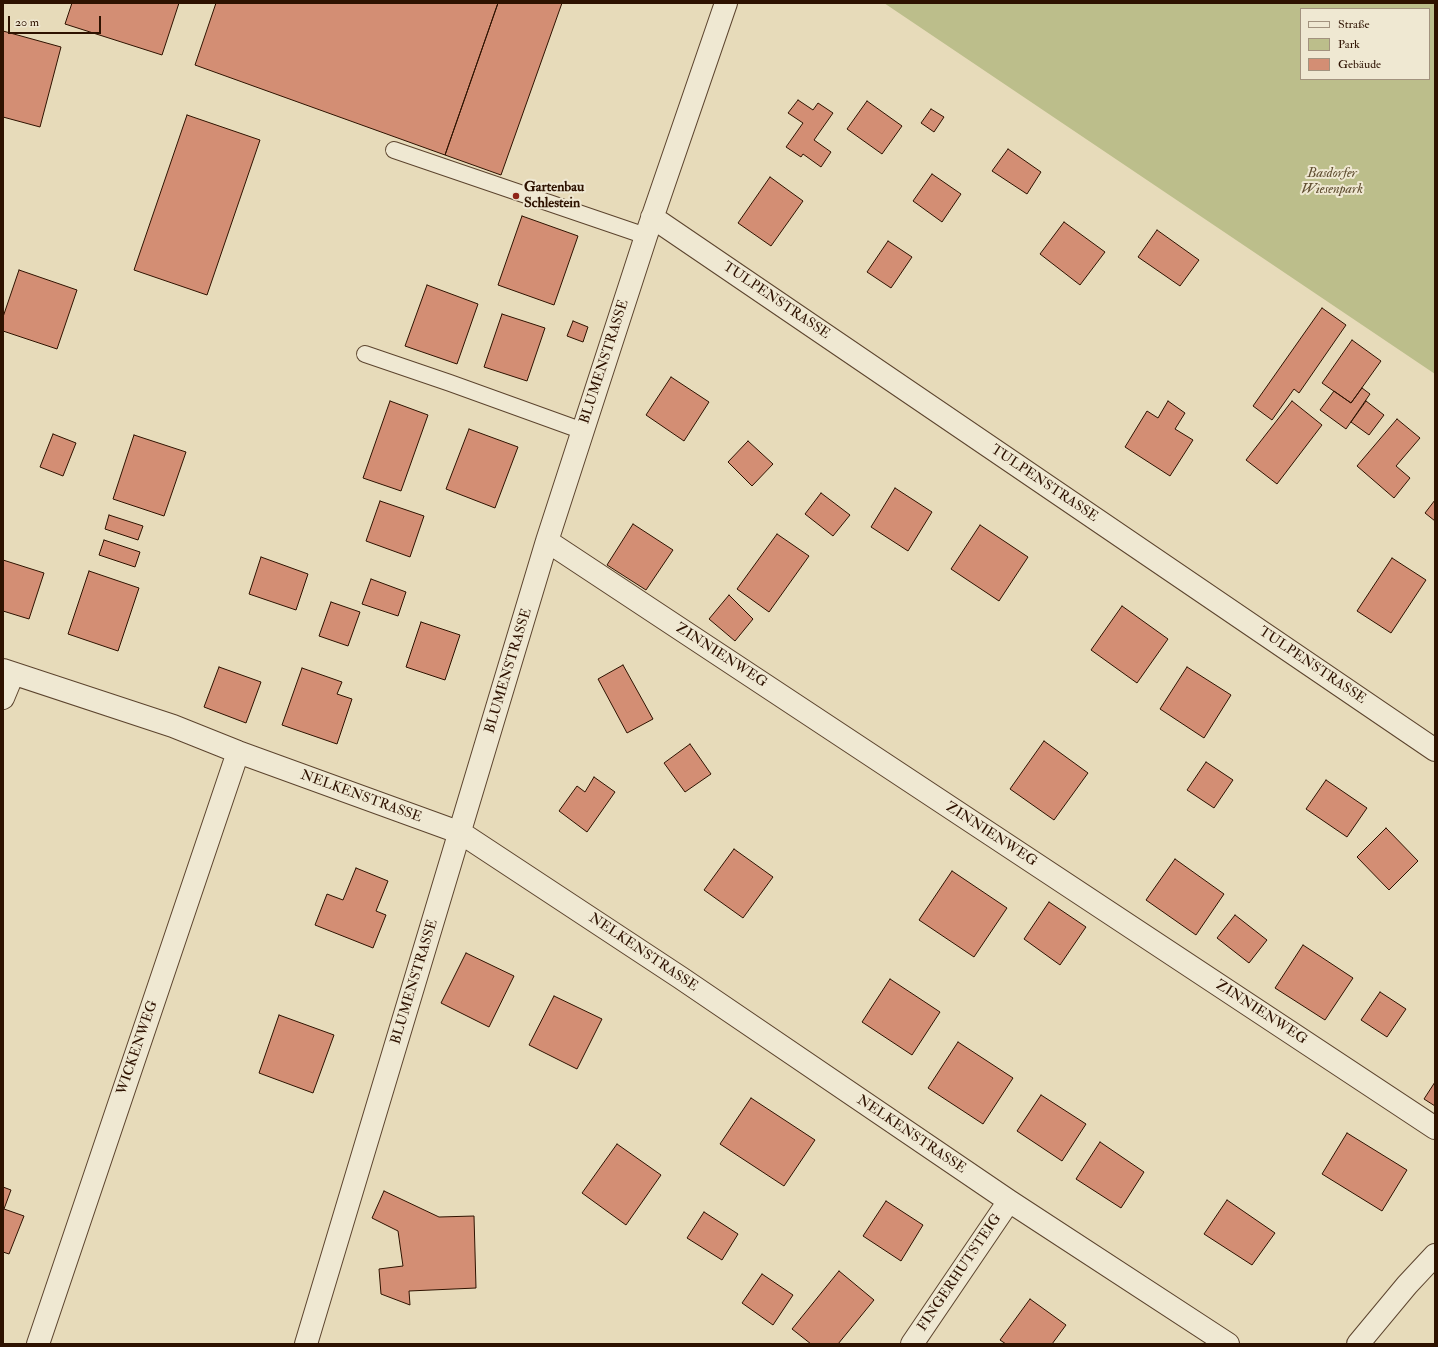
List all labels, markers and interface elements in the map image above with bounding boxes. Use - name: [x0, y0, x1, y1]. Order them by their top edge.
- scale bar: [10, 8, 103, 34]
- legend: [1300, 8, 1430, 80]
- text: 20 m: [15, 15, 39, 30]
- text: Straße: [1338, 17, 1369, 32]
- text: Park: [1338, 37, 1360, 52]
- text: Gebäude: [1338, 57, 1381, 72]
- park label: Basdorfer Wiesenpark: [1301, 166, 1363, 198]
- place label: Gartenbau Schlestein: [524, 180, 584, 212]
- marker: Gartenbau Schlestein: [511, 191, 521, 201]
- street label: TULPENSTRASSE: [719, 259, 833, 343]
- street label: BLUMENSTRASSE: [577, 298, 633, 426]
- street label: TULPENSTRASSE: [987, 442, 1101, 526]
- street label: BLUMENSTRASSE: [482, 607, 536, 735]
- street label: ZINNIENWEG: [672, 620, 770, 692]
- street label: TULPENSTRASSE: [1255, 624, 1369, 708]
- street label: NELKENSTRASSE: [298, 767, 424, 827]
- street label: ZINNIENWEG: [942, 799, 1040, 871]
- street label: NELKENSTRASSE: [585, 910, 701, 996]
- street label: BLUMENSTRASSE: [388, 918, 442, 1046]
- street label: ZINNIENWEG: [1212, 977, 1310, 1049]
- street label: WICKENWEG: [114, 999, 162, 1097]
- street label: NELKENSTRASSE: [853, 1092, 969, 1178]
- street label: FINGERHUTSTEIG: [914, 1211, 1006, 1335]

